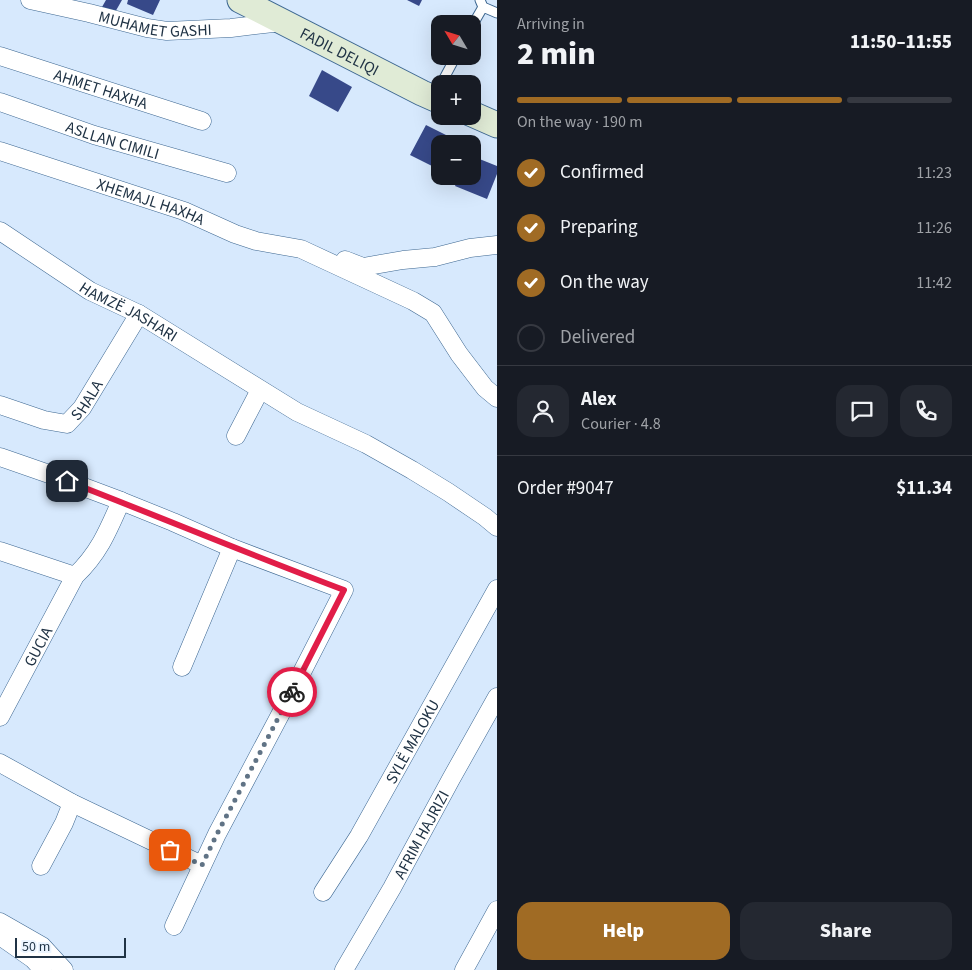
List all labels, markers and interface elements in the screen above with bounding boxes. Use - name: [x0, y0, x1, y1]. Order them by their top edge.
- street label: MUHAMET GASHI: [96, 6, 212, 43]
- text: Arriving in: [517, 13, 585, 35]
- north arrow: [431, 15, 481, 65]
- map controls: [431, 15, 481, 185]
- street label: FADIL DELIQI: [296, 22, 383, 81]
- text: 11:50–11:55: [850, 29, 952, 56]
- text: 2 min: [517, 31, 596, 77]
- street label: AHMET HAXHA: [51, 64, 151, 115]
- button: +: [431, 75, 481, 125]
- text: On the way · 190 m: [517, 111, 642, 133]
- street label: ASLLAN CIMILI: [63, 116, 162, 165]
- button: −: [431, 135, 481, 185]
- icon: check: [517, 159, 545, 187]
- text: Confirmed: [560, 159, 644, 186]
- text: 11:23: [916, 162, 952, 184]
- street label: XHEMAJL HAXHA: [94, 173, 208, 231]
- icon: check: [517, 214, 545, 242]
- text: Preparing: [560, 214, 638, 241]
- text: 11:26: [916, 217, 952, 239]
- icon: check: [517, 269, 545, 297]
- text: On the way: [560, 269, 649, 296]
- text: 11:42: [916, 272, 952, 294]
- street label: HAMZË JASHARI: [75, 277, 182, 347]
- text: Delivered: [560, 324, 635, 351]
- street label: SHALA: [66, 376, 109, 426]
- button: person: [517, 385, 569, 437]
- button: chat: [836, 385, 888, 437]
- button: phone: [900, 385, 952, 437]
- text: Alex: [581, 386, 617, 413]
- text: Courier · 4.8: [581, 413, 661, 435]
- pin: [46, 460, 88, 502]
- icon: home: [53, 467, 81, 495]
- text: Order #9047: [517, 475, 614, 502]
- text: $11.34: [896, 475, 952, 502]
- street label: GUCIA: [19, 623, 58, 671]
- courier: [267, 667, 317, 717]
- icon: bike: [278, 678, 306, 706]
- street label: SYLË MALOKU: [380, 696, 445, 788]
- street label: AFRIM HAJRIZI: [389, 787, 455, 883]
- pin: [149, 829, 191, 871]
- icon: bag: [156, 836, 184, 864]
- button: Help: [517, 902, 730, 960]
- button: Share: [740, 902, 952, 960]
- scale bar: [15, 935, 126, 958]
- text: 50 m: [22, 937, 50, 957]

